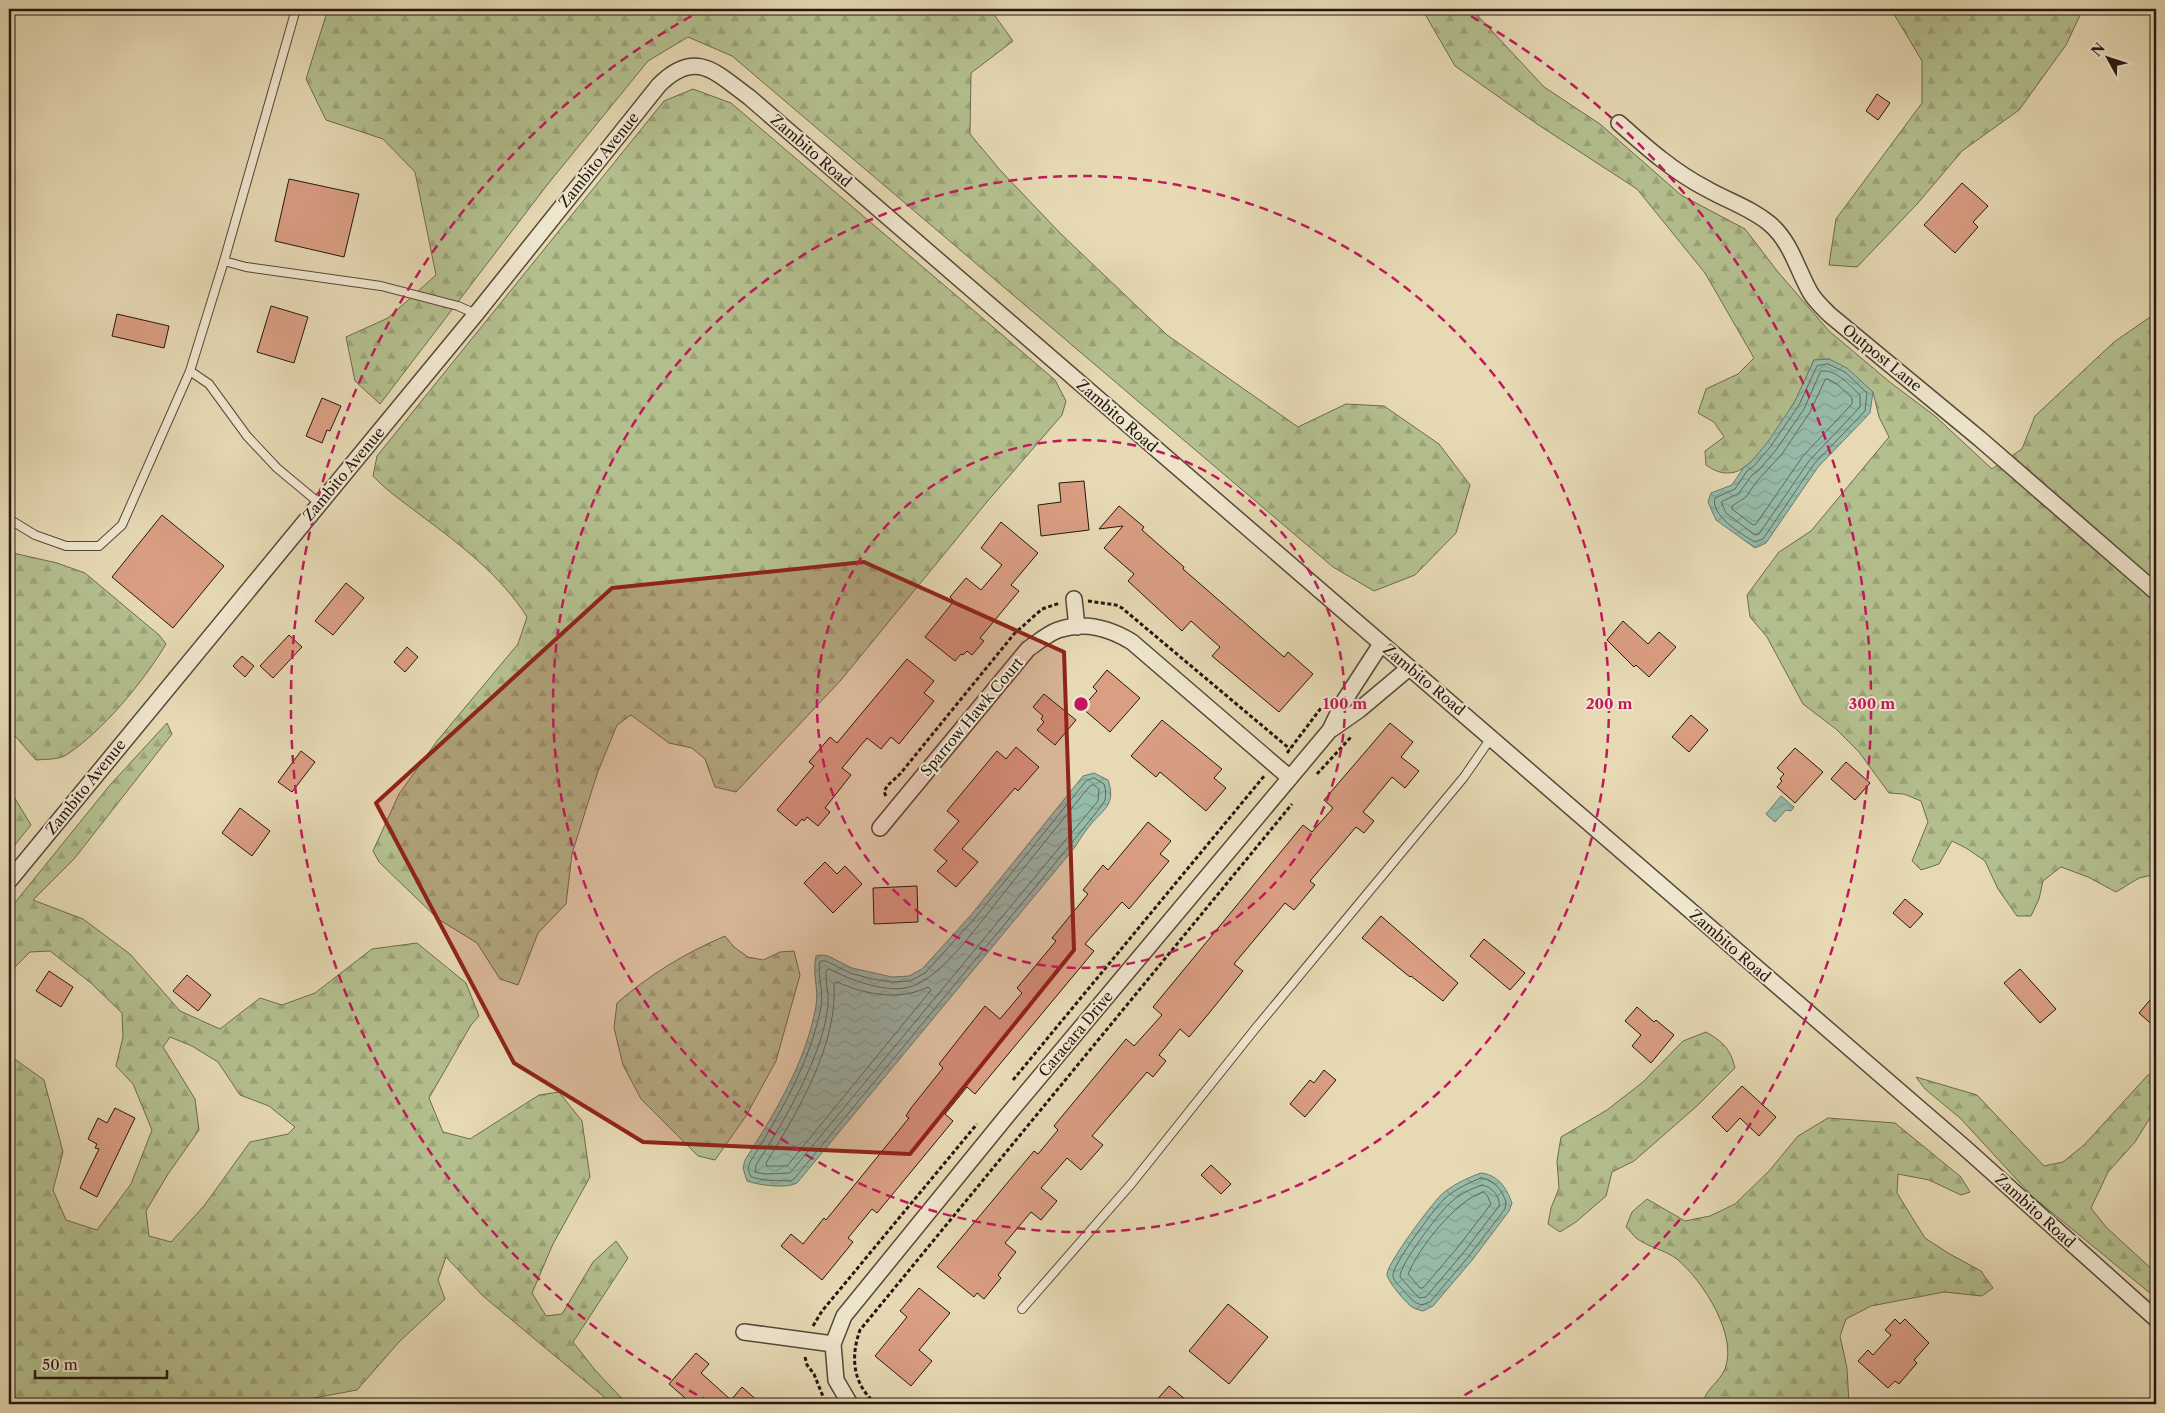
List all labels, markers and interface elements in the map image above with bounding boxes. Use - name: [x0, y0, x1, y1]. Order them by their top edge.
- north arrow: [2082, 32, 2132, 82]
- text: N: [2087, 39, 2109, 60]
- street label: Zambito Avenue: [554, 108, 643, 211]
- street label: Zambito Road: [767, 110, 856, 191]
- street label: Outpost Lane: [1839, 320, 1926, 395]
- street label: Zambito Road: [1073, 375, 1162, 456]
- street label: Zambito Avenue: [299, 423, 388, 525]
- street label: Zambito Road: [1379, 640, 1469, 719]
- street label: Sparrow Hawk Court: [916, 653, 1027, 780]
- text: 100 m: [1323, 694, 1367, 713]
- text: 200 m: [1586, 694, 1632, 713]
- text: 300 m: [1849, 694, 1895, 713]
- centre of rings: [1072, 695, 1090, 713]
- street label: Zambito Avenue: [41, 735, 130, 838]
- street label: Zambito Road: [1686, 905, 1775, 986]
- street label: Caracara Drive: [1034, 987, 1117, 1081]
- street label: Zambito Road: [1991, 1170, 2079, 1252]
- scale bar: [35, 1348, 168, 1380]
- text: 50 m: [42, 1355, 78, 1374]

